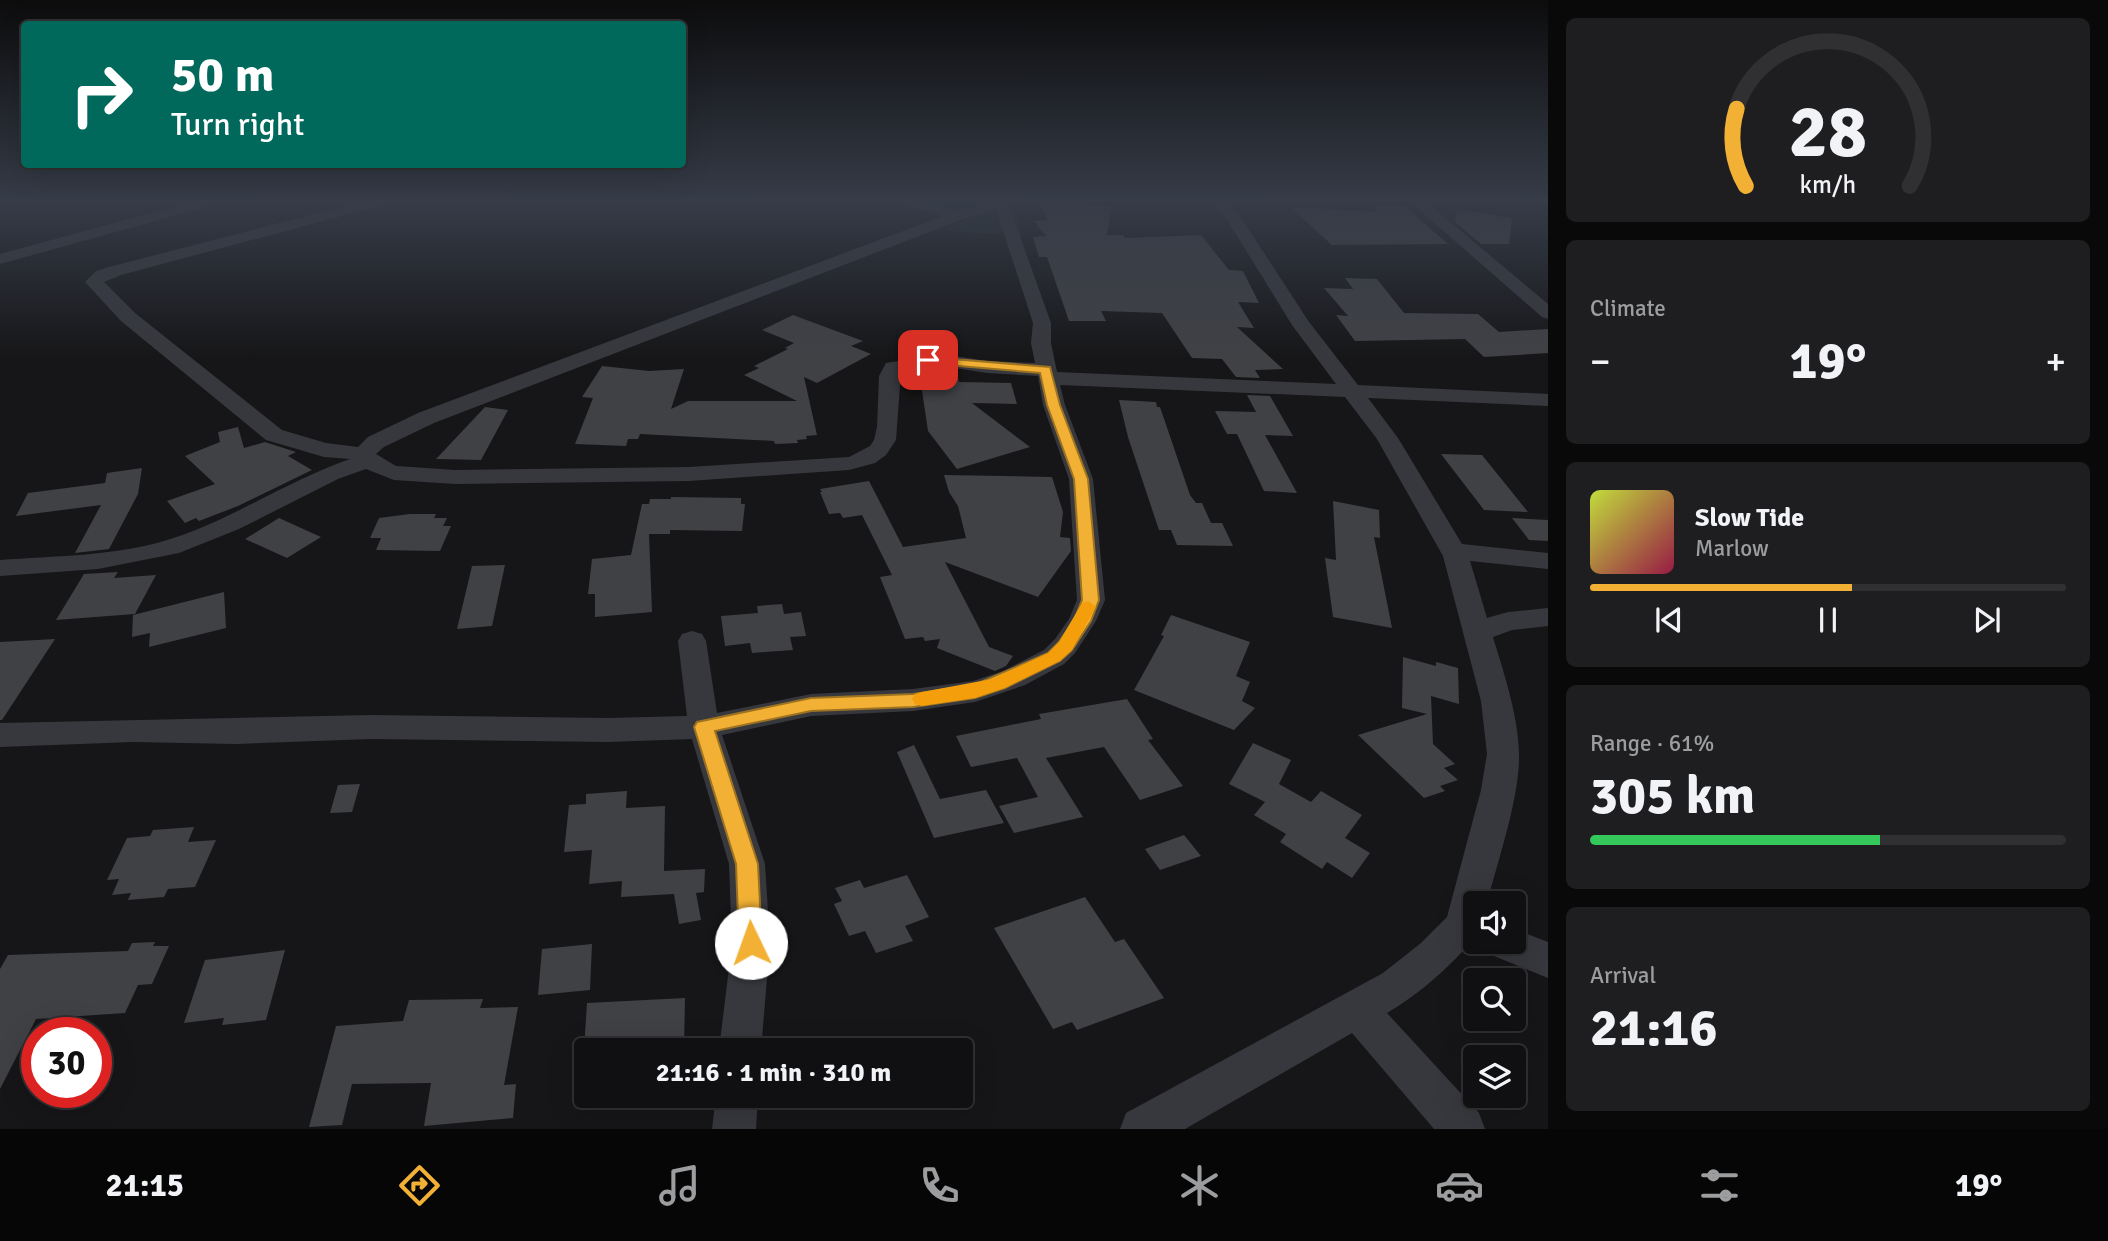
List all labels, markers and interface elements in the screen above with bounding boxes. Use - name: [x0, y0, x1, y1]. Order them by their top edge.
- text: 50 m: [171, 45, 274, 105]
- icon: right: [56, 49, 147, 140]
- text: 28: [1789, 88, 1867, 177]
- text: Turn right: [171, 105, 304, 144]
- text: km/h: [1800, 169, 1856, 200]
- text: Climate: [1590, 294, 1666, 323]
- text: 19°: [1790, 329, 1866, 393]
- pin: [898, 330, 958, 390]
- text: −: [1590, 338, 1611, 385]
- text: +: [2045, 338, 2066, 385]
- icon: arrive: [909, 341, 947, 379]
- text: Slow Tide: [1695, 502, 1804, 534]
- text: Marlow: [1695, 534, 1769, 563]
- icon: previous: [1650, 601, 1688, 639]
- icon: pause: [1809, 601, 1847, 639]
- icon: next: [1968, 601, 2006, 639]
- text: Range · 61%: [1590, 729, 1714, 758]
- text: 305 km: [1590, 764, 1755, 828]
- map controls: [1463, 891, 1526, 1108]
- button: sound: [1463, 891, 1526, 954]
- position arrow: [714, 906, 788, 980]
- text: Arrival: [1590, 961, 1656, 990]
- button: search: [1463, 968, 1526, 1031]
- text: 21:16: [1590, 996, 1718, 1060]
- speed limit sign: 30: [21, 1017, 112, 1108]
- button: layers: [1463, 1045, 1526, 1108]
- text: 21:16 · 1 min · 310 m: [656, 1057, 891, 1089]
- icon: directions: [395, 1161, 444, 1210]
- icon: music: [655, 1161, 704, 1210]
- icon: phone: [915, 1161, 964, 1210]
- icon: climate: [1175, 1161, 1224, 1210]
- icon: car: [1435, 1161, 1484, 1210]
- icon: filters: [1695, 1161, 1744, 1210]
- text: 21:15: [106, 1166, 184, 1205]
- text: 19°: [1955, 1166, 2002, 1205]

